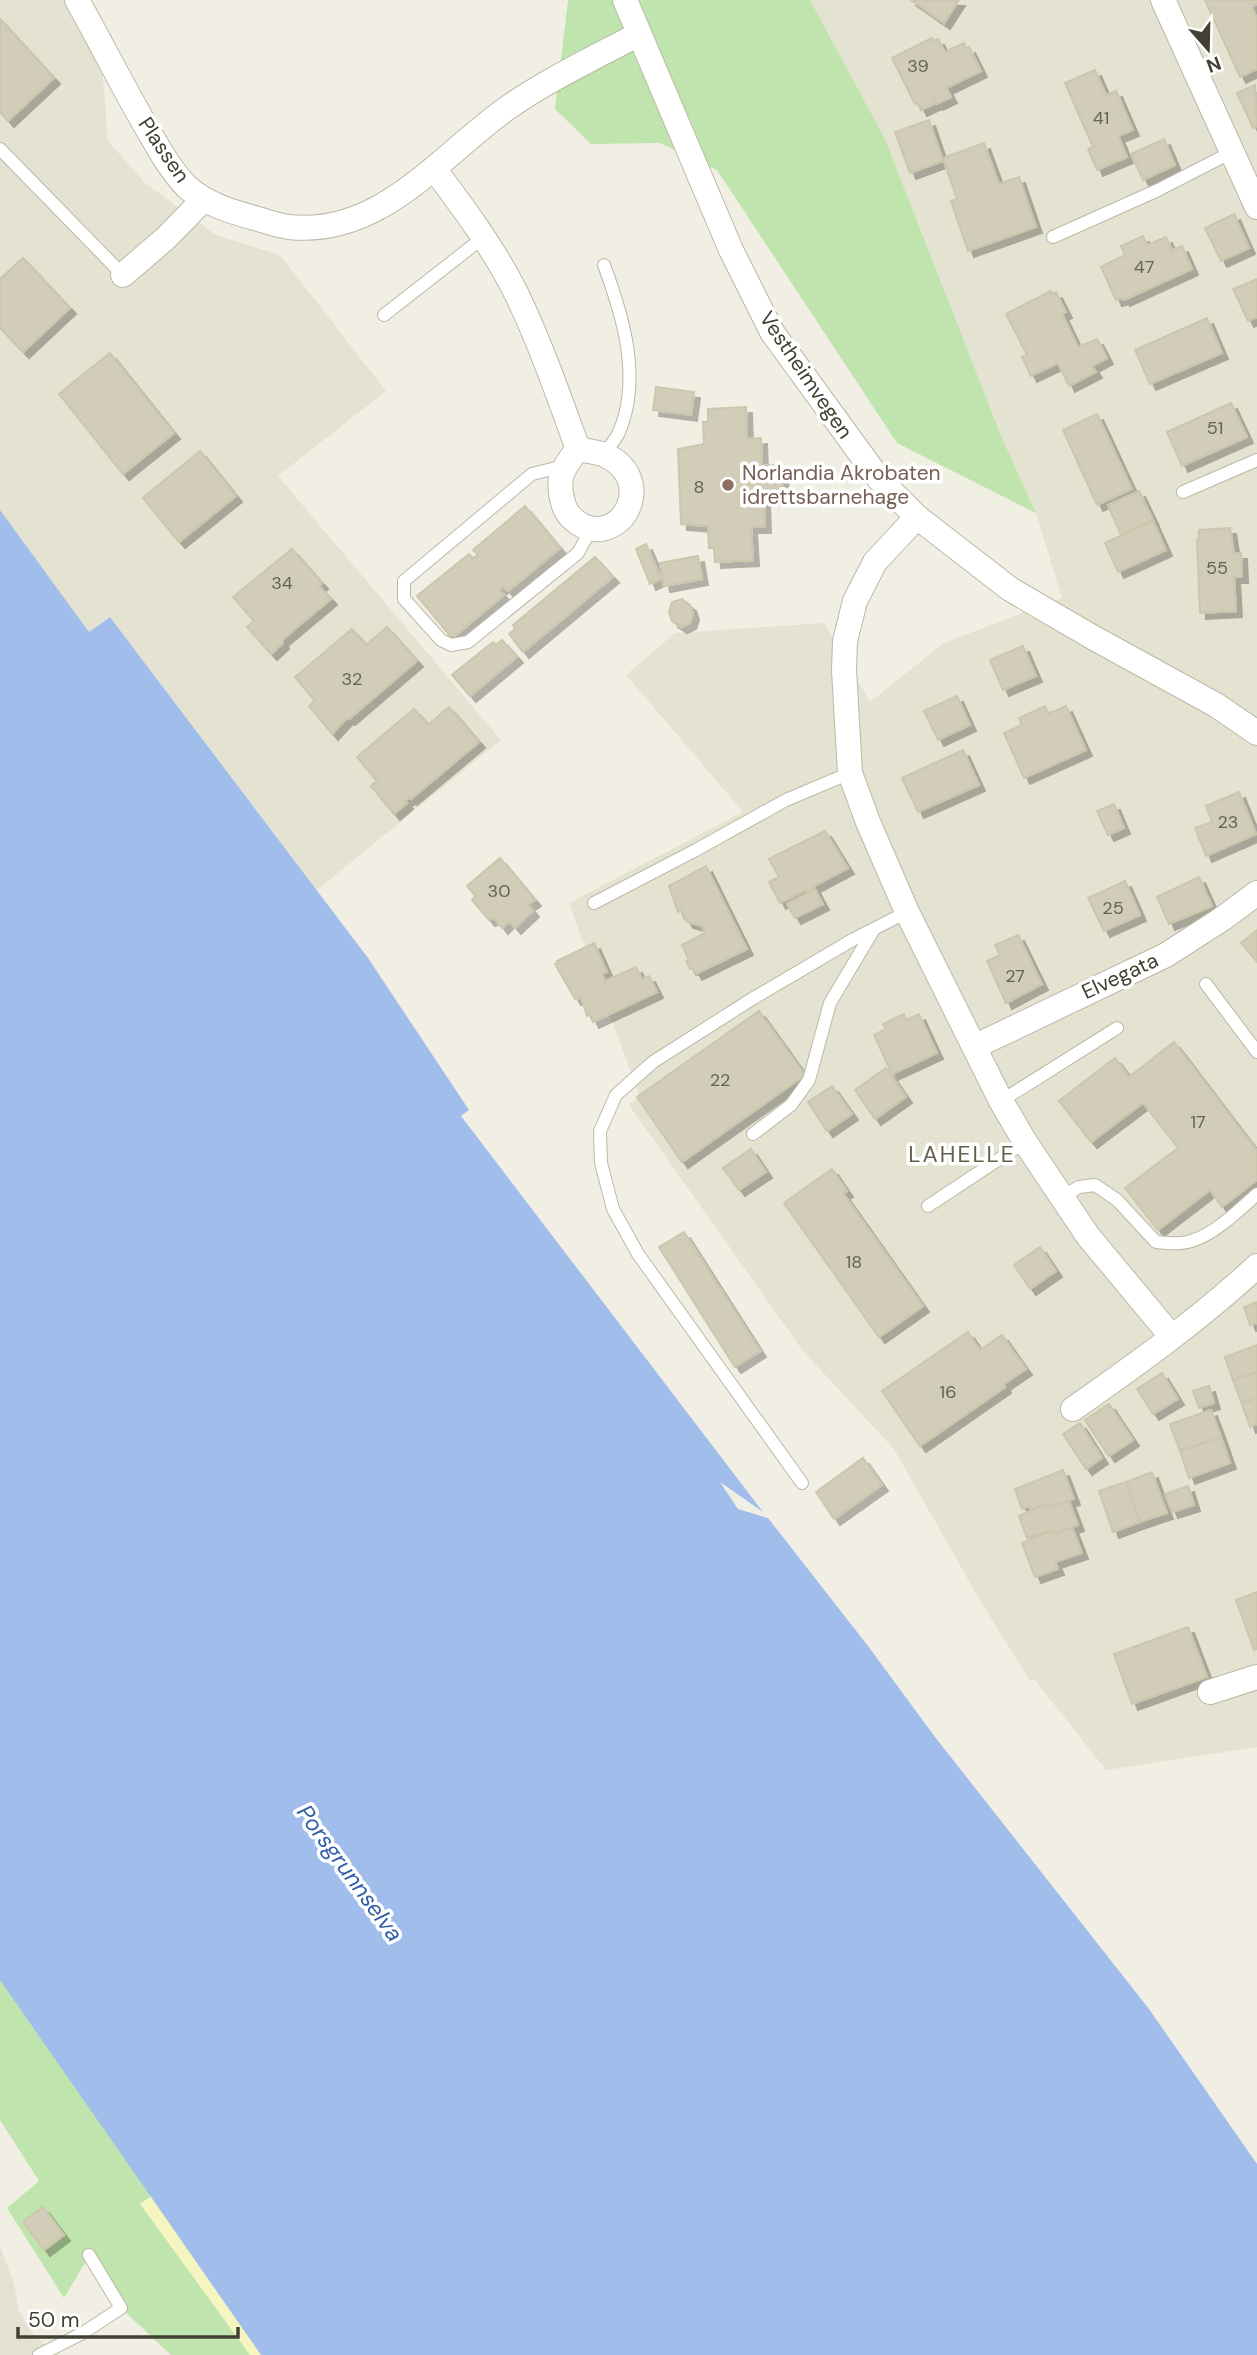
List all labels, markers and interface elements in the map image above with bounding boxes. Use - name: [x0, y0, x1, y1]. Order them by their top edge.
- north arrow: [1173, 14, 1243, 84]
- text: N: [1203, 50, 1224, 79]
- house number: 39: [907, 54, 929, 78]
- house number: 41: [1093, 106, 1109, 130]
- street label: Plassen: [132, 112, 196, 188]
- house number: 47: [1134, 255, 1154, 279]
- street label: Vestheimvegen: [753, 306, 859, 444]
- house number: 51: [1207, 416, 1223, 440]
- place label: Norlandia Akrobaten idrettsbarnehage: [742, 459, 941, 511]
- house number: 8: [694, 475, 704, 499]
- marker: Norlandia Akrobaten idrettsbarnehage: [720, 477, 736, 493]
- house number: 55: [1206, 556, 1228, 580]
- house number: 34: [271, 571, 293, 595]
- house number: 32: [341, 667, 363, 691]
- house number: 23: [1217, 810, 1239, 834]
- house number: 30: [488, 879, 510, 903]
- house number: 25: [1102, 896, 1124, 920]
- street label: Elvegata: [1077, 946, 1163, 1006]
- house number: 27: [1005, 964, 1025, 988]
- house number: 22: [710, 1068, 730, 1092]
- house number: 17: [1190, 1110, 1206, 1134]
- district label: LAHELLE: [908, 1139, 1016, 1169]
- house number: 18: [846, 1250, 862, 1274]
- house number: 16: [940, 1380, 956, 1404]
- water label: Porsgrunnselva: [290, 1799, 410, 1947]
- scale bar: [18, 2296, 238, 2340]
- text: 50 m: [28, 2306, 79, 2334]

